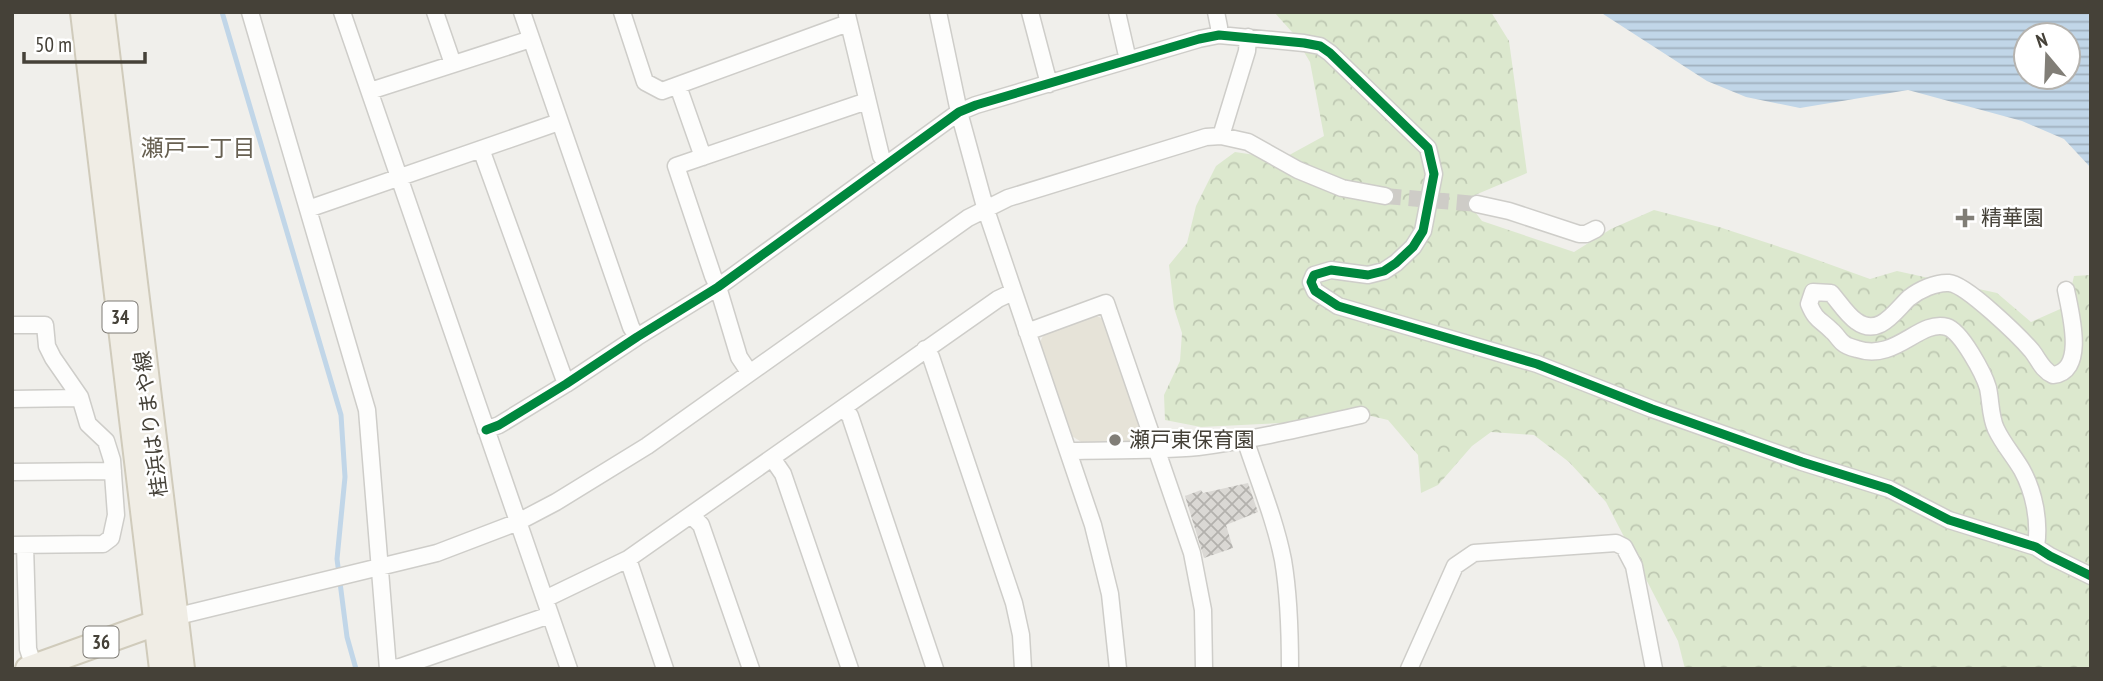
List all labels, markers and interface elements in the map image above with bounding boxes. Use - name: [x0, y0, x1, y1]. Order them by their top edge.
- scale bar: [24, 21, 145, 65]
- north arrow: [2012, 21, 2082, 91]
- text: N: [2033, 27, 2050, 53]
- text: 50 m: [35, 31, 72, 58]
- district label: 瀬戸一丁目: [141, 133, 256, 162]
- place label: 精華園: [1981, 204, 2044, 231]
- marker: 精華園: [1955, 208, 1975, 228]
- road number: 34: [102, 302, 138, 332]
- street label: 桂浜はりまや線: [128, 349, 173, 499]
- place label: 瀬戸東保育園: [1129, 426, 1255, 453]
- marker: 瀬戸東保育園: [1107, 432, 1123, 448]
- road number: 36: [84, 626, 119, 657]

